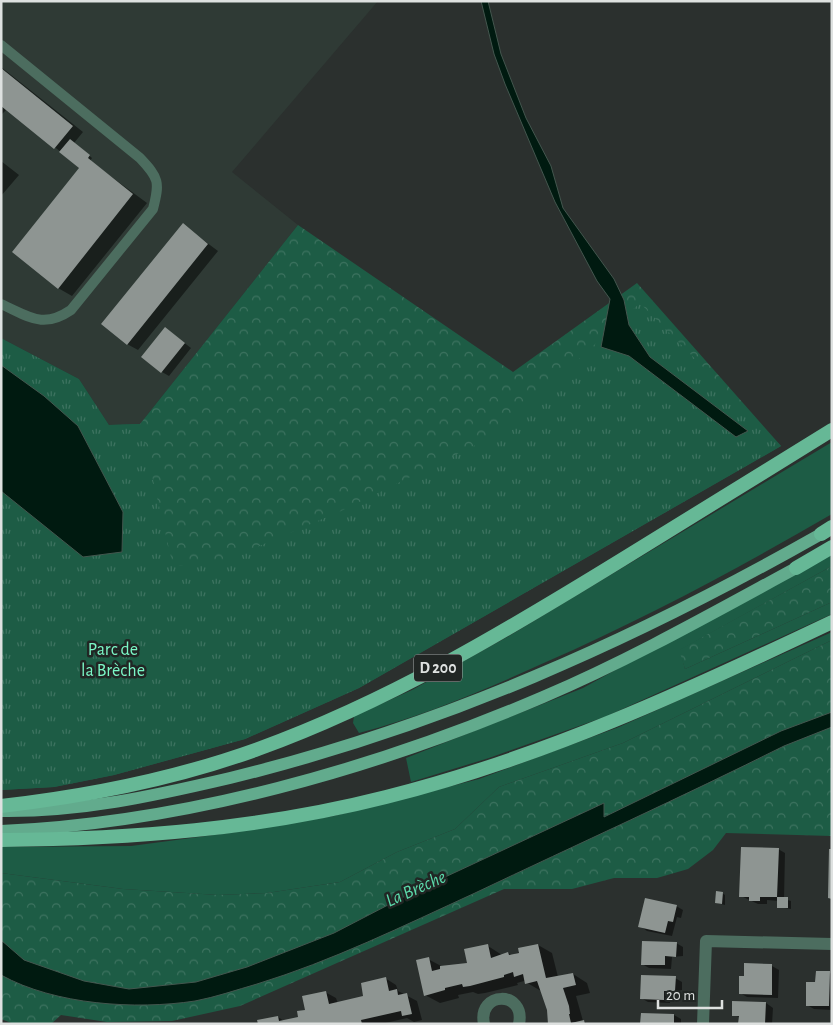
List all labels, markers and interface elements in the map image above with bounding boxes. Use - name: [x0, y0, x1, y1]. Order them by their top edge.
- park label: Parc de la Brèche: [81, 641, 145, 680]
- road number: D 200: [414, 654, 462, 681]
- water label: La Brèche: [383, 867, 449, 911]
- scale bar: [658, 978, 722, 1010]
- text: 20 m: [666, 988, 695, 1003]

